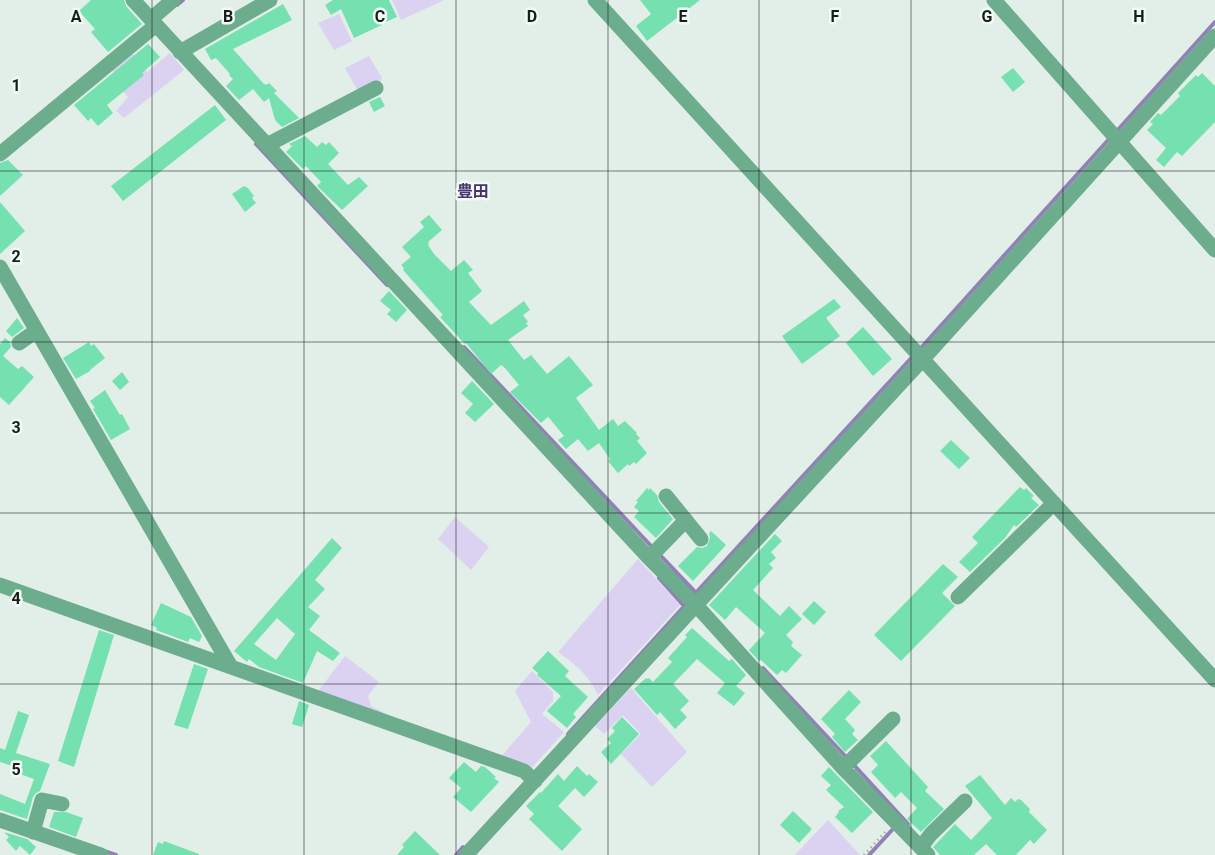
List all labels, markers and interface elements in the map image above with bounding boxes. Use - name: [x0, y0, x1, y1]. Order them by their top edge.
- text: A: [71, 7, 82, 26]
- text: B: [223, 7, 233, 26]
- text: C: [375, 7, 385, 26]
- text: D: [527, 7, 537, 26]
- text: E: [679, 7, 688, 26]
- text: F: [831, 7, 840, 26]
- text: G: [982, 7, 993, 26]
- text: H: [1133, 7, 1145, 26]
- text: 1: [11, 76, 21, 95]
- district label: 豊田: [457, 182, 489, 201]
- text: 2: [11, 247, 21, 266]
- text: 3: [11, 418, 21, 437]
- text: 4: [11, 589, 21, 608]
- text: 5: [11, 760, 21, 779]

